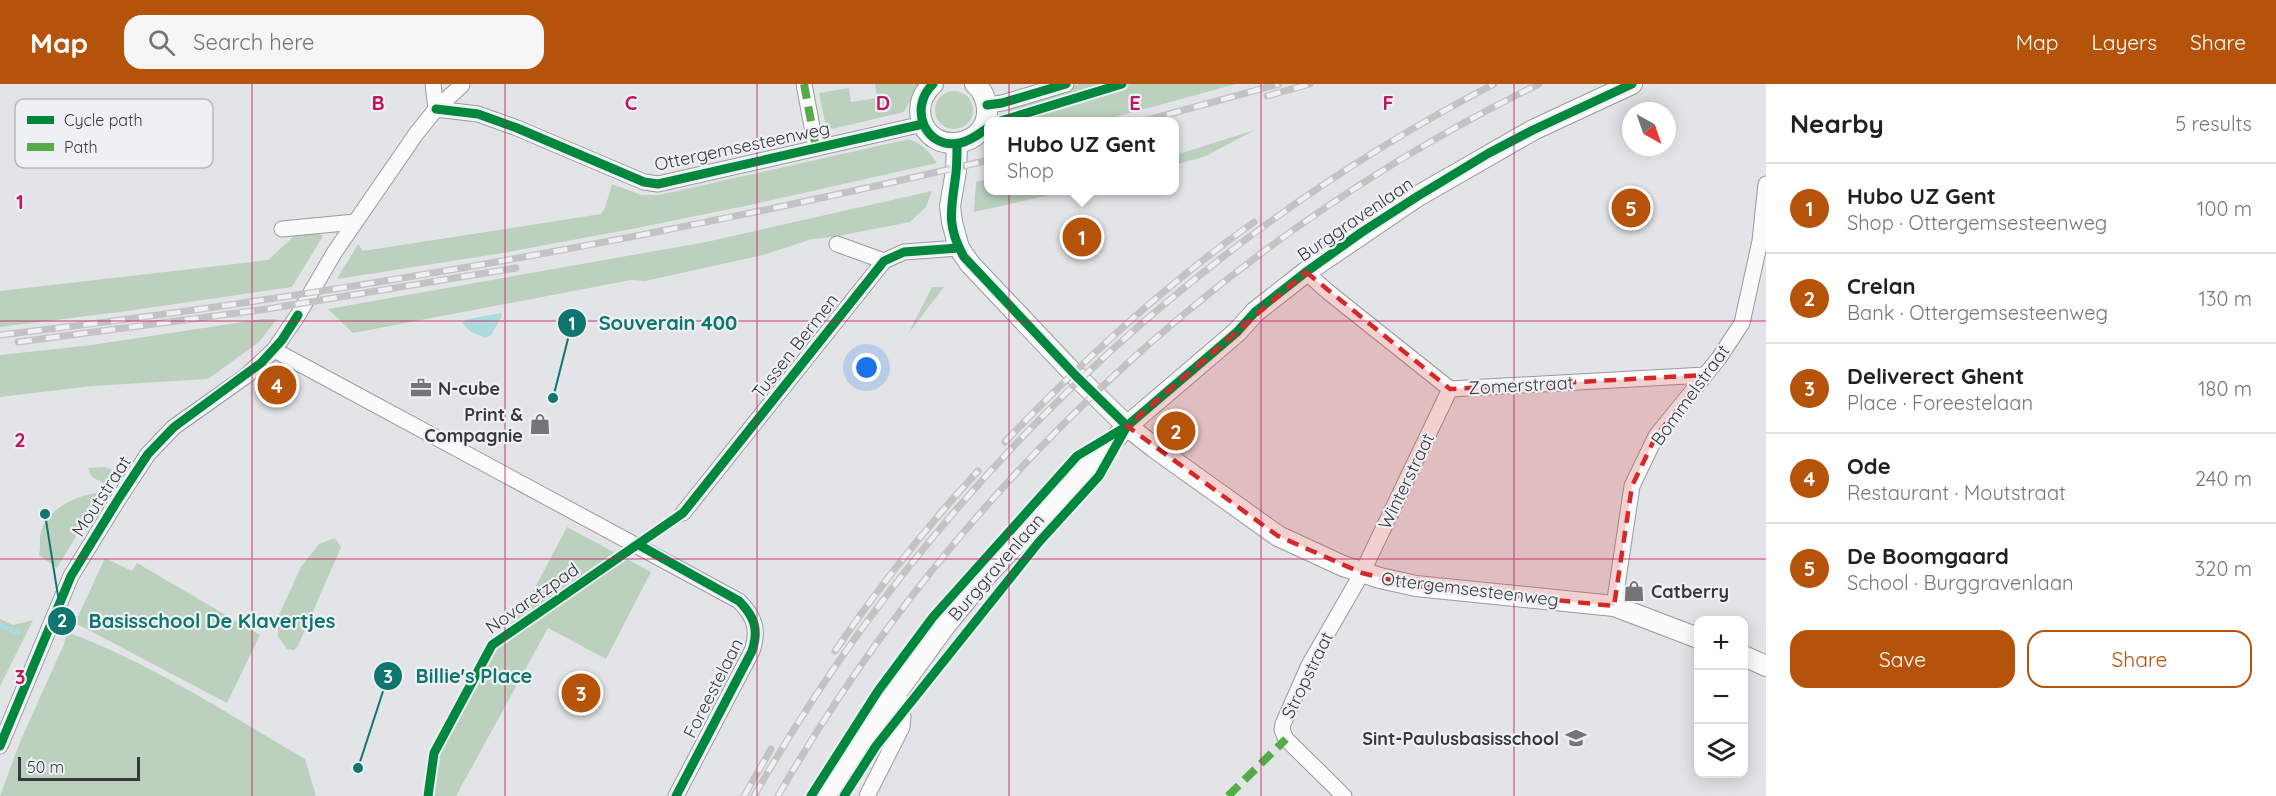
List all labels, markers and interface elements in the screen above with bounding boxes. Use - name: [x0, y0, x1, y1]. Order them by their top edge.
- search box: [124, 15, 544, 69]
- text: Map: [30, 25, 88, 60]
- icon: search: [145, 26, 178, 59]
- text: Search here: [193, 28, 315, 56]
- text: Map: [2016, 29, 2059, 55]
- text: Layers: [2092, 29, 2157, 55]
- text: Share: [2190, 29, 2246, 55]
- text: B: [371, 90, 385, 115]
- text: C: [625, 90, 638, 115]
- text: D: [876, 90, 890, 115]
- text: E: [1129, 90, 1141, 115]
- text: F: [1382, 90, 1394, 115]
- legend: [15, 99, 213, 168]
- north arrow: [1622, 102, 1676, 156]
- text: Nearby: [1790, 107, 1884, 140]
- text: Cycle path: [64, 110, 143, 130]
- text: 5 results: [2175, 111, 2252, 136]
- street label: Ottergemsesteenweg: [652, 116, 832, 176]
- popup: [984, 117, 1179, 195]
- text: Hubo UZ Gent: [1007, 130, 1156, 158]
- text: Path: [64, 137, 98, 157]
- text: Shop: [1007, 158, 1054, 183]
- street label: Burggravenlaan: [1293, 172, 1417, 266]
- text: Hubo UZ Gent: [1847, 182, 1996, 210]
- pin: 5: [1612, 186, 1650, 230]
- text: 1: [16, 189, 24, 214]
- text: 1: [1806, 196, 1813, 221]
- text: 100 m: [2197, 196, 2252, 221]
- text: Shop · Ottergemsesteenweg: [1847, 210, 2107, 235]
- pin: 1: [1062, 214, 1102, 260]
- text: Crelan: [1847, 272, 1916, 300]
- text: 2: [1804, 286, 1815, 311]
- text: 130 m: [2199, 286, 2252, 311]
- street label: Tussen Bermen: [747, 289, 843, 403]
- text: Bank · Ottergemsesteenweg: [1847, 300, 2108, 325]
- callout: Souverain 400: [557, 304, 750, 342]
- text: Souverain 400: [599, 310, 737, 335]
- text: 1: [568, 312, 576, 335]
- street label: Bommelstraat: [1646, 340, 1734, 450]
- your location: [852, 353, 881, 382]
- pin: 4: [258, 362, 296, 408]
- text: Deliverect Ghent: [1847, 362, 2024, 390]
- street label: Zomerstraat: [1468, 371, 1574, 399]
- office icon: N-cube: [409, 376, 433, 400]
- text: 3: [1804, 376, 1815, 401]
- text: 180 m: [2198, 376, 2252, 401]
- place label: N-cube: [438, 377, 500, 400]
- text: Place · Foreestelaan: [1847, 390, 2033, 415]
- place label: Print & Compagnie: [424, 403, 523, 447]
- pin: 2: [1156, 408, 1196, 454]
- shop icon: Print & Compagnie: [528, 412, 552, 436]
- text: 2: [14, 427, 26, 452]
- street label: Winterstraat: [1373, 429, 1439, 533]
- street label: Moutstraat: [66, 451, 136, 541]
- text: Ode: [1847, 452, 1891, 480]
- text: 4: [1804, 466, 1815, 491]
- text: 240 m: [2195, 466, 2252, 491]
- text: Restaurant · Moutstraat: [1847, 480, 2066, 505]
- street label: Burggravenlaan: [943, 508, 1049, 626]
- text: De Boomgaard: [1847, 542, 2009, 570]
- text: 5: [1804, 556, 1815, 581]
- text: 320 m: [2195, 556, 2252, 581]
- street label: Novaretzpad: [481, 557, 583, 639]
- street label: Ottergemsesteenweg: [1380, 567, 1560, 611]
- text: School · Burggravenlaan: [1847, 570, 2074, 595]
- shop icon: Catberry: [1622, 579, 1646, 603]
- place label: Catberry: [1651, 580, 1729, 603]
- callout: Basisschool De Klavertjes: [47, 602, 348, 640]
- text: Basisschool De Klavertjes: [89, 608, 335, 633]
- text: 2: [57, 609, 67, 632]
- map controls: [1694, 616, 1748, 778]
- button: +: [1694, 616, 1748, 670]
- street label: Stropstraat: [1276, 628, 1338, 722]
- button: Save: [1790, 630, 2015, 688]
- button: Share: [2027, 630, 2252, 688]
- street label: Foreestelaan: [678, 634, 748, 742]
- callout: Billie's Place: [373, 657, 544, 695]
- text: Billie's Place: [416, 663, 532, 688]
- text: 3: [15, 664, 25, 689]
- text: 3: [383, 665, 393, 688]
- pin: 3: [562, 670, 600, 716]
- button: −: [1694, 670, 1748, 724]
- button: layers: [1694, 724, 1748, 778]
- school or university icon: Sint-Paulusbasisschool: [1564, 726, 1588, 750]
- place label: Sint-Paulusbasisschool: [1362, 727, 1559, 750]
- scale bar: [18, 754, 140, 782]
- text: 50 m: [27, 757, 64, 777]

